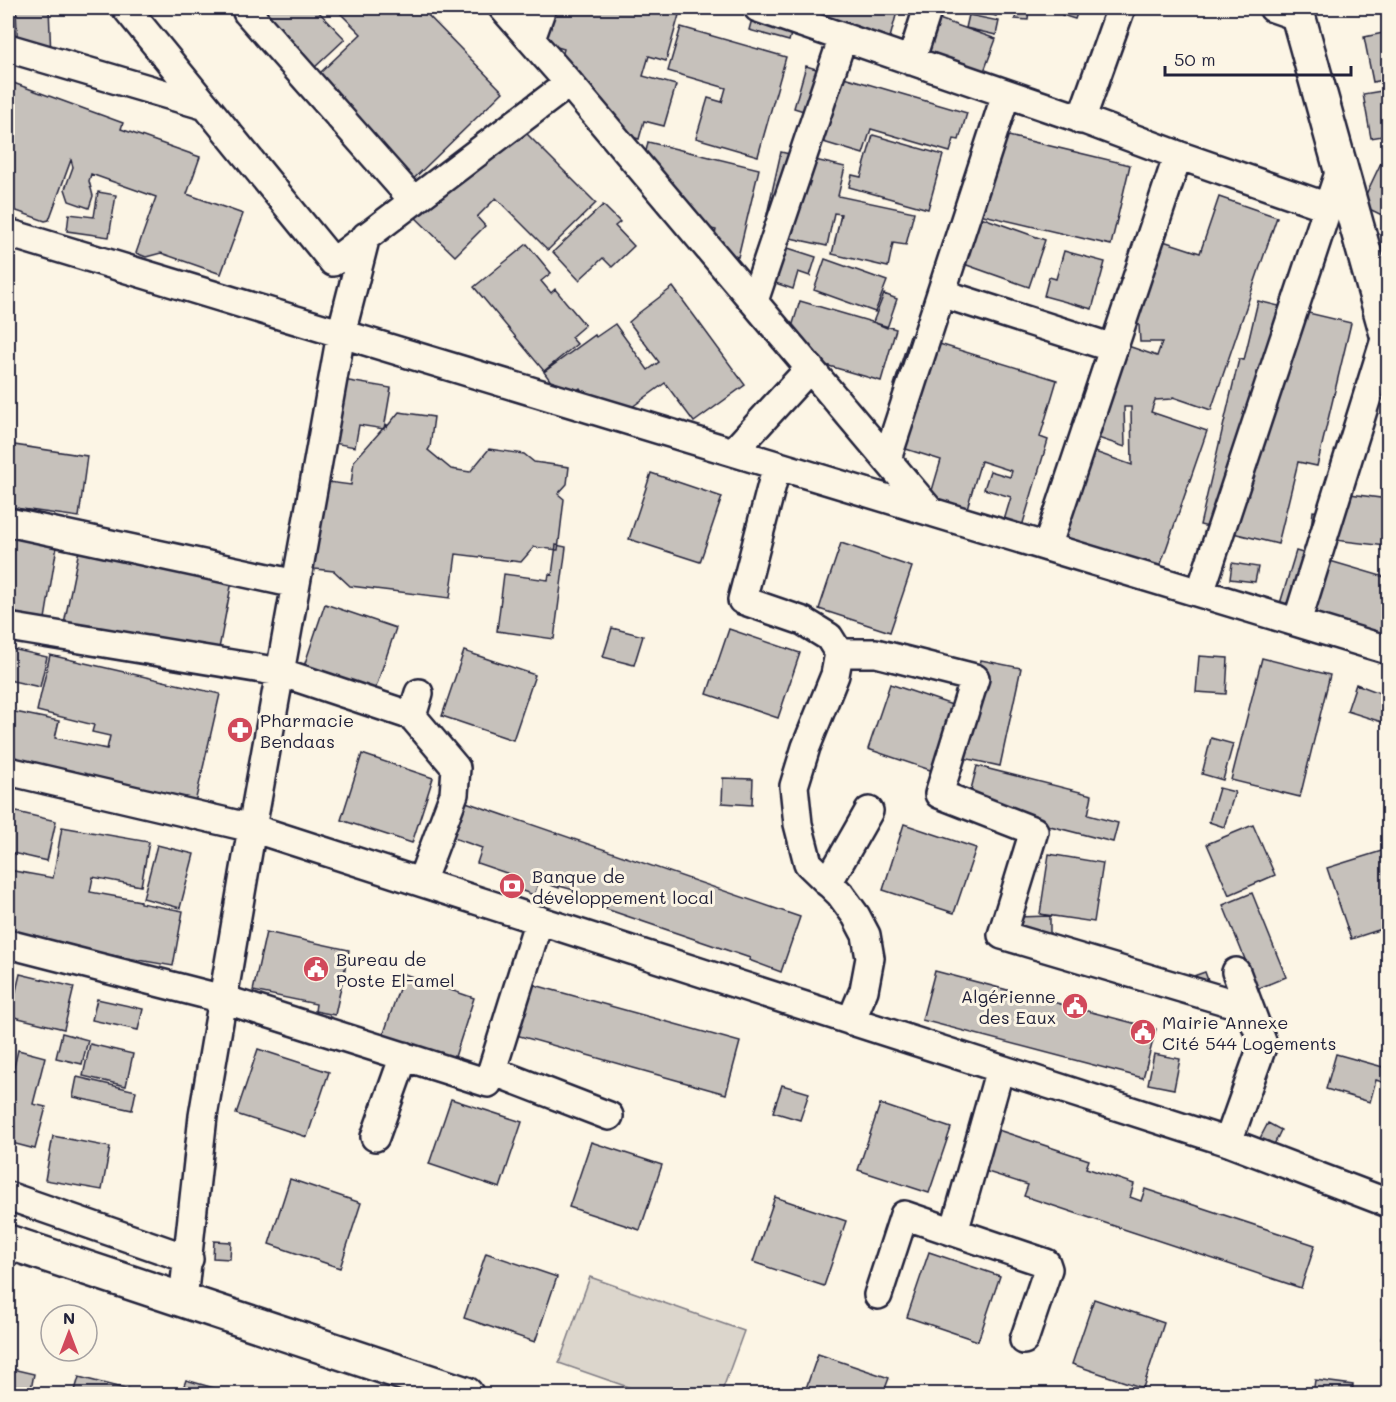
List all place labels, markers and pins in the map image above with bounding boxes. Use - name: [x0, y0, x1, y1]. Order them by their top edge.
- place label: Pharmacie Bendaas: [260, 708, 354, 753]
- pharmacy icon: Pharmacie Bendaas: [225, 715, 255, 745]
- place label: Banque de développement local: [532, 864, 714, 909]
- bank icon: Banque de développement local: [497, 871, 527, 901]
- place label: Bureau de Poste El-amel: [336, 947, 455, 992]
- public building icon: Bureau de Poste El-amel: [301, 954, 331, 984]
- place label: Algérienne des Eaux: [961, 984, 1056, 1029]
- public building icon: Algérienne des Eaux: [1060, 991, 1090, 1021]
- place label: Mairie Annexe Cité 544 Logements: [1162, 1010, 1336, 1055]
- public building icon: Mairie Annexe Cité 544 Logements: [1128, 1017, 1158, 1047]

